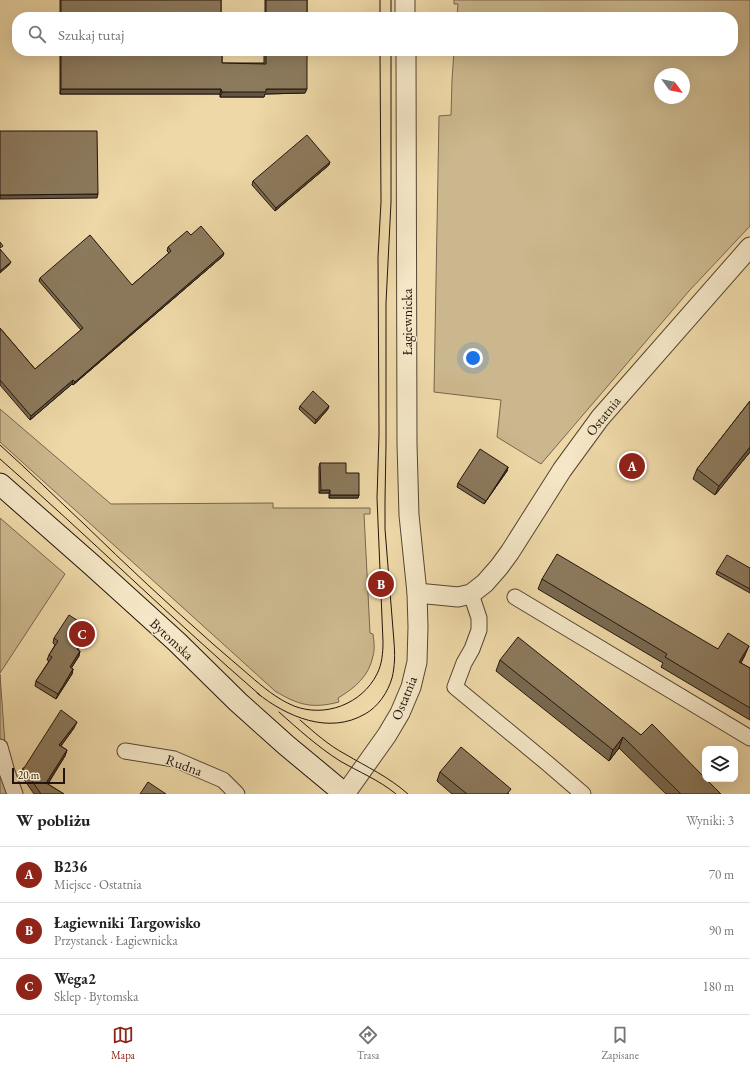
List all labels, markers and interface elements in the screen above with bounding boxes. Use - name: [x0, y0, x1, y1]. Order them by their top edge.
- search box: [12, 12, 738, 56]
- icon: search: [26, 23, 48, 45]
- text: Szukaj tutaj: [58, 25, 124, 44]
- north arrow: [654, 68, 690, 104]
- street label: Łagiewnicka: [398, 288, 416, 356]
- your location: [463, 348, 483, 368]
- street label: Ostatnia: [582, 392, 625, 440]
- pin: A: [619, 451, 645, 481]
- pin: B: [368, 569, 394, 599]
- street label: Bytomska: [146, 614, 198, 664]
- pin: C: [69, 619, 95, 649]
- street label: Ostatnia: [387, 673, 421, 723]
- map controls: [702, 746, 738, 782]
- button: layers: [702, 746, 738, 782]
- street label: Rudna: [163, 750, 205, 780]
- scale bar: [12, 766, 65, 785]
- text: 20 m: [18, 768, 39, 782]
- text: W pobliżu: [16, 809, 90, 831]
- text: Wyniki: 3: [686, 812, 734, 829]
- text: B236: [54, 857, 87, 876]
- text: A: [24, 866, 34, 883]
- text: 70 m: [709, 866, 734, 883]
- text: Miejsce · Ostatnia: [54, 876, 142, 893]
- text: Łagiewniki Targowisko: [54, 913, 201, 932]
- text: B: [25, 922, 33, 939]
- text: 90 m: [709, 922, 734, 939]
- text: Przystanek · Łagiewnicka: [54, 932, 178, 949]
- text: Wega2: [54, 969, 96, 988]
- text: C: [24, 978, 34, 995]
- text: 180 m: [703, 978, 734, 995]
- text: Sklep · Bytomska: [54, 988, 138, 1005]
- tab: Mapa: [111, 1024, 135, 1062]
- tab: Trasa: [357, 1024, 379, 1062]
- tab: Zapisane: [601, 1024, 639, 1062]

